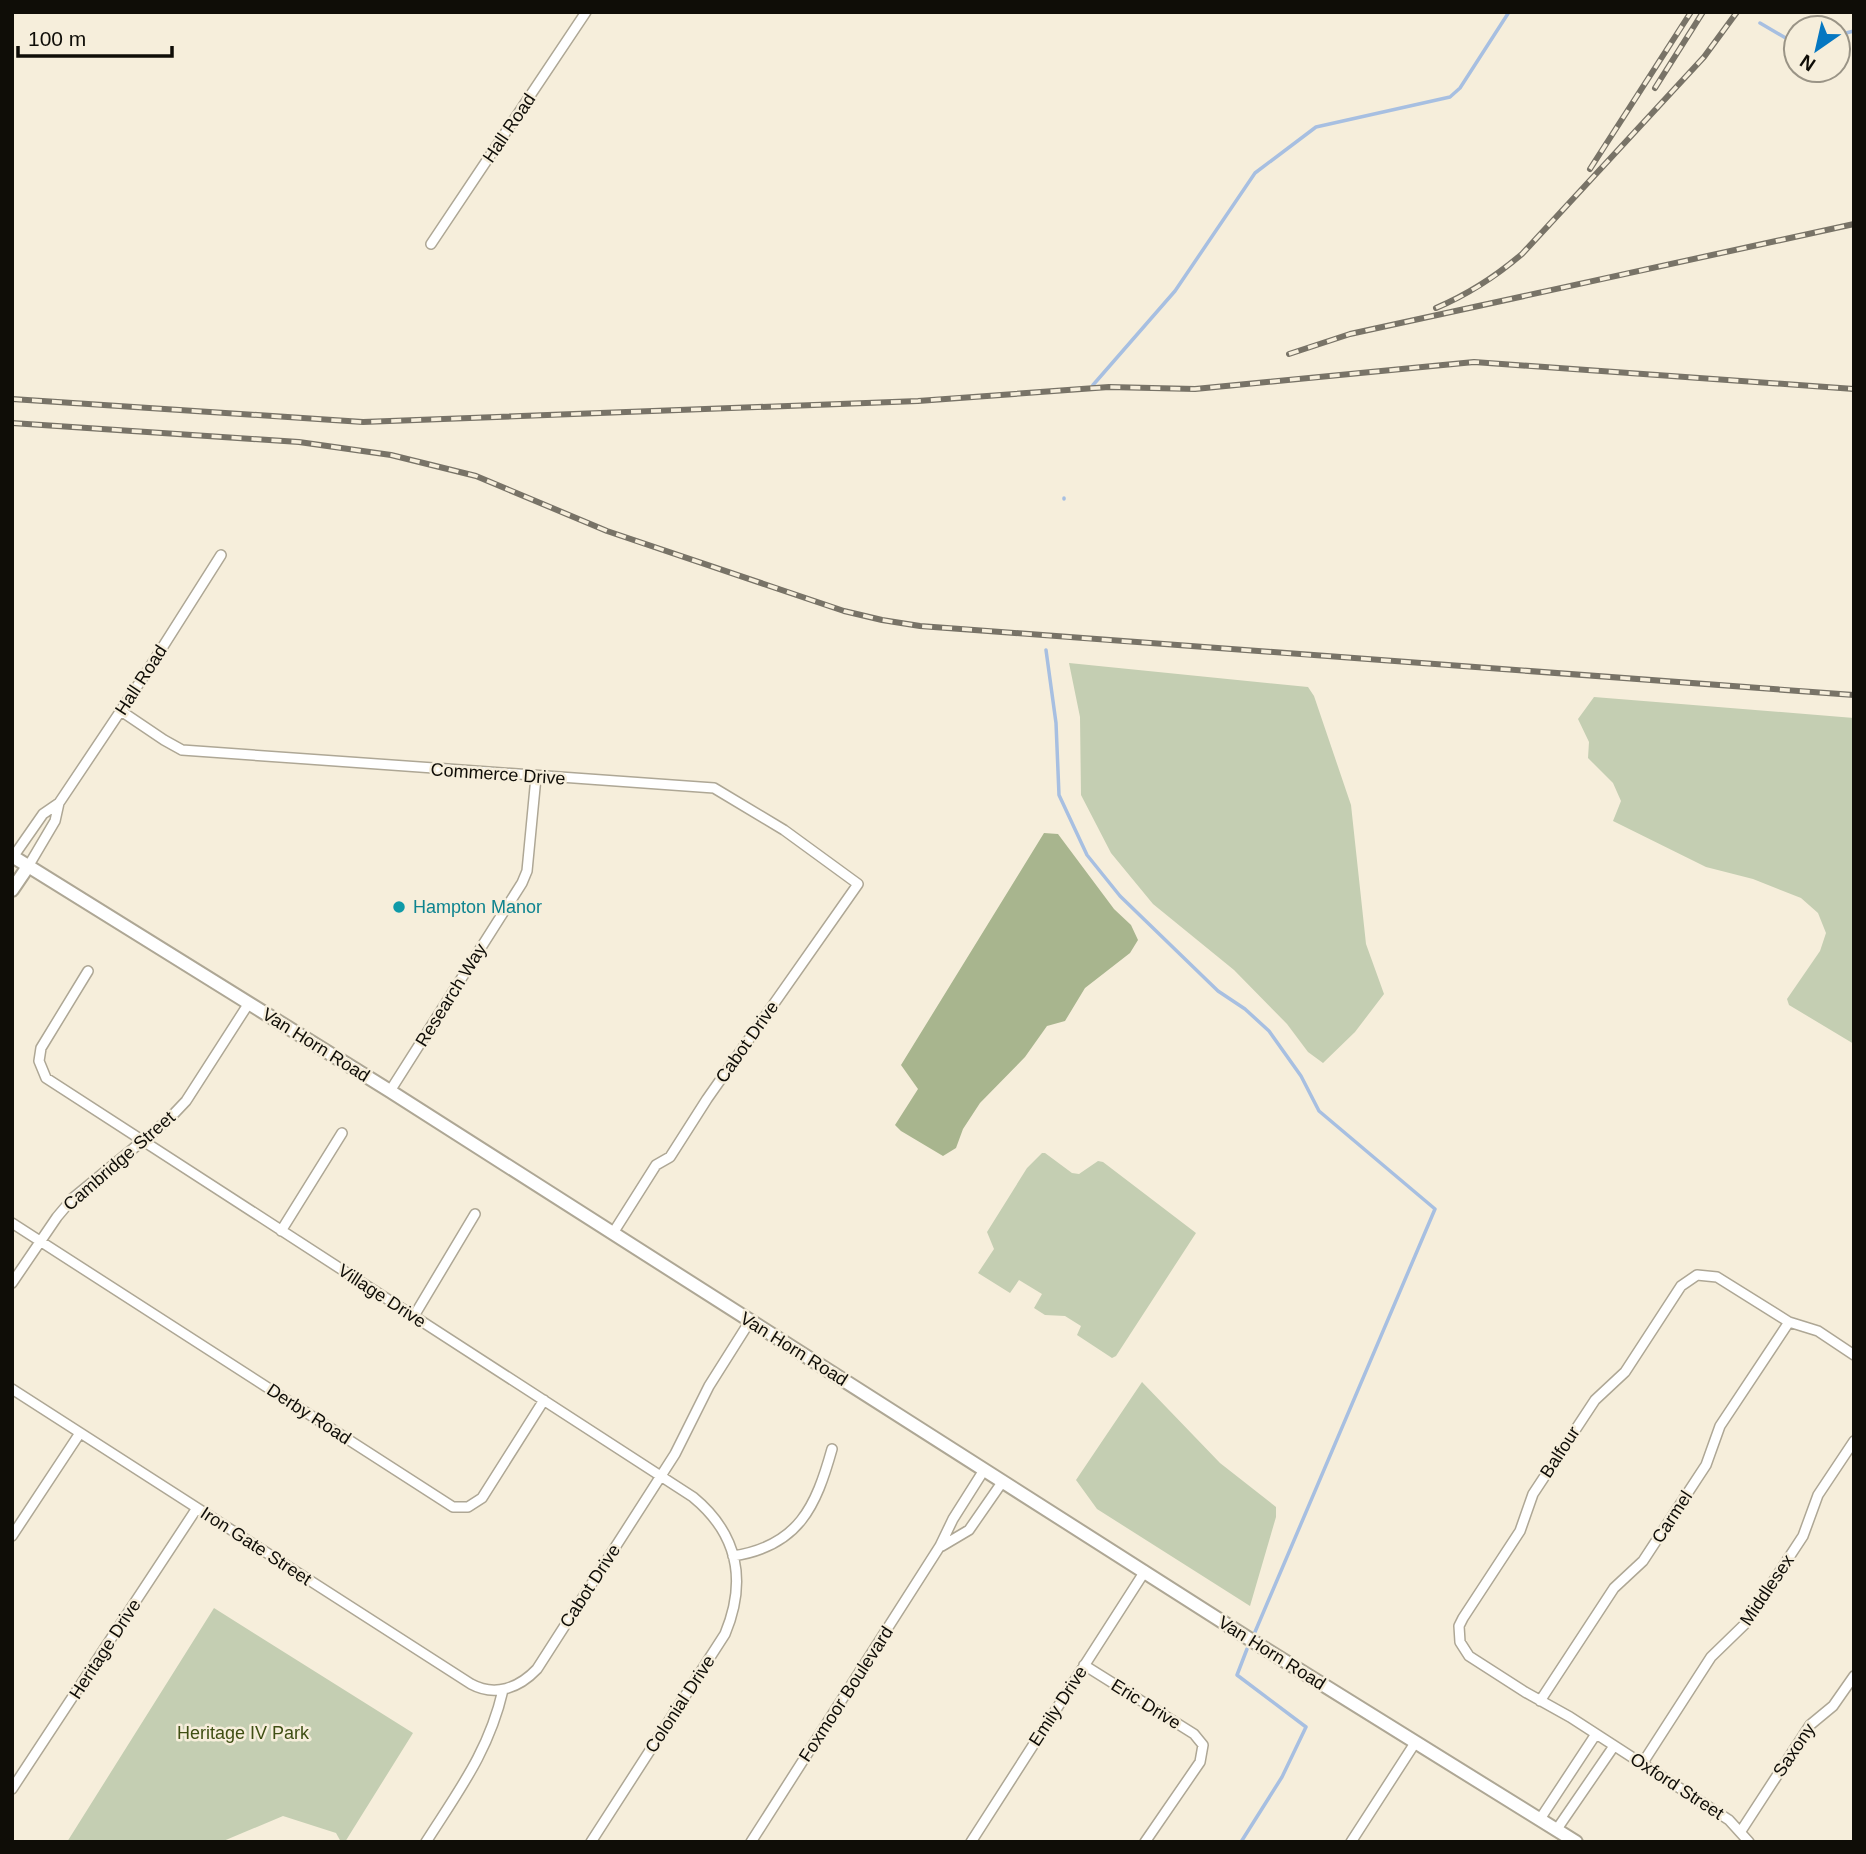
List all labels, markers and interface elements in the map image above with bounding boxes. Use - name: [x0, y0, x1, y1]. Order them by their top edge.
- scale bar: [18, 14, 172, 58]
- north arrow: [1782, 14, 1852, 84]
- text: 100 m: [28, 27, 86, 50]
- text: N: [1796, 50, 1819, 75]
- street label: Hall Road: [479, 90, 539, 166]
- street label: Hall Road: [111, 641, 171, 719]
- street label: Commerce Drive: [430, 759, 566, 789]
- place label: Hampton Manor: [413, 897, 542, 917]
- marker: Hampton Manor: [391, 899, 407, 915]
- street label: Research Way: [411, 940, 491, 1050]
- street label: Cabot Drive: [712, 997, 782, 1087]
- street label: Van Horn Road: [259, 1004, 373, 1086]
- street label: Cambridge Street: [59, 1107, 179, 1215]
- street label: Village Drive: [334, 1260, 430, 1332]
- street label: Van Horn Road: [737, 1308, 851, 1390]
- street label: Derby Road: [263, 1379, 355, 1449]
- street label: Balfour: [1536, 1423, 1584, 1481]
- street label: Carmel: [1648, 1487, 1696, 1547]
- street label: Iron Gate Street: [197, 1503, 315, 1589]
- street label: Cabot Drive: [556, 1541, 624, 1631]
- street label: Middlesex: [1736, 1551, 1798, 1629]
- street label: Heritage Drive: [65, 1595, 145, 1703]
- street label: Van Horn Road: [1215, 1612, 1329, 1694]
- street label: Foxmoor Boulevard: [795, 1623, 897, 1765]
- street label: Colonial Drive: [641, 1652, 719, 1756]
- street label: Emily Drive: [1025, 1662, 1091, 1750]
- street label: Eric Drive: [1108, 1675, 1184, 1733]
- street label: Saxony: [1769, 1720, 1819, 1780]
- park label: Heritage IV Park: [177, 1723, 310, 1743]
- street label: Oxford Street: [1627, 1748, 1727, 1824]

